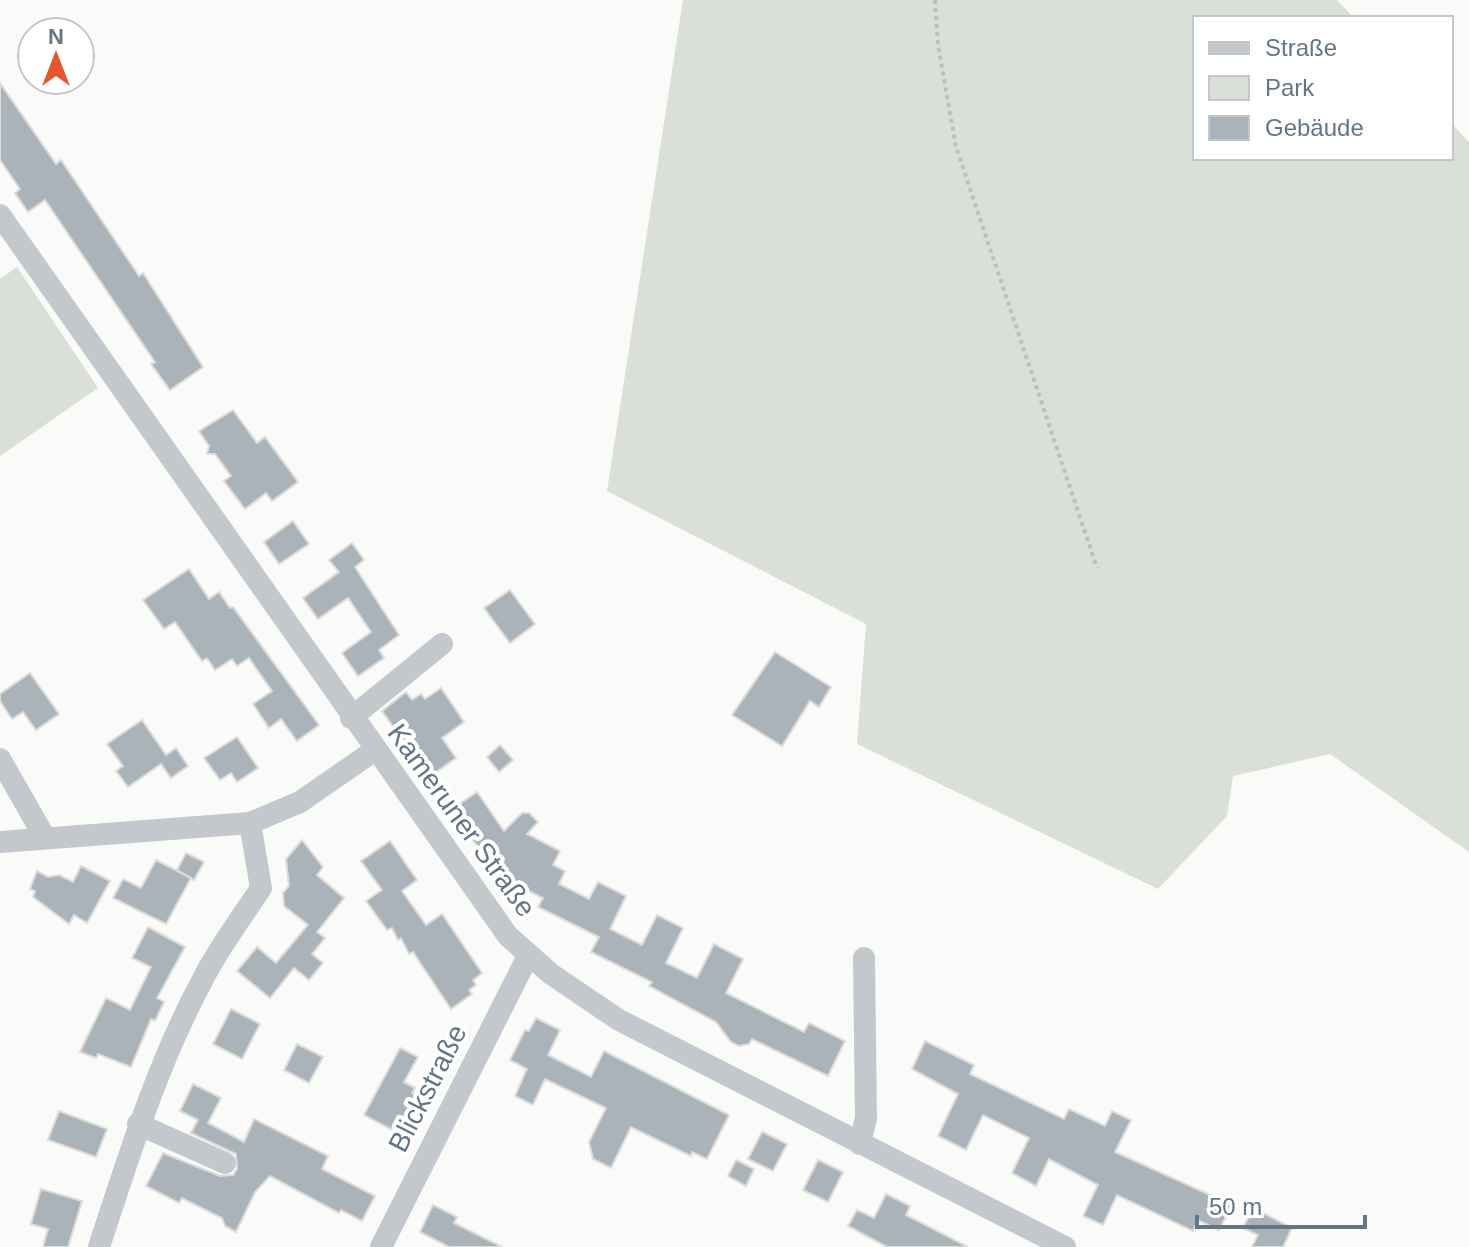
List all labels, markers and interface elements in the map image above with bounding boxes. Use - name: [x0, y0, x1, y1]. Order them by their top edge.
- north arrow: [16, 16, 96, 96]
- legend: [1193, 16, 1453, 160]
- text: N: [48, 24, 64, 49]
- text: Straße: [1265, 34, 1337, 61]
- text: Park: [1265, 74, 1315, 101]
- text: Gebäude: [1265, 114, 1364, 141]
- street label: Kameruner Straße: [381, 718, 542, 923]
- street label: Blickstraße: [382, 1020, 473, 1157]
- scale bar: [1197, 1179, 1365, 1229]
- text: 50 m: [1209, 1193, 1262, 1220]

